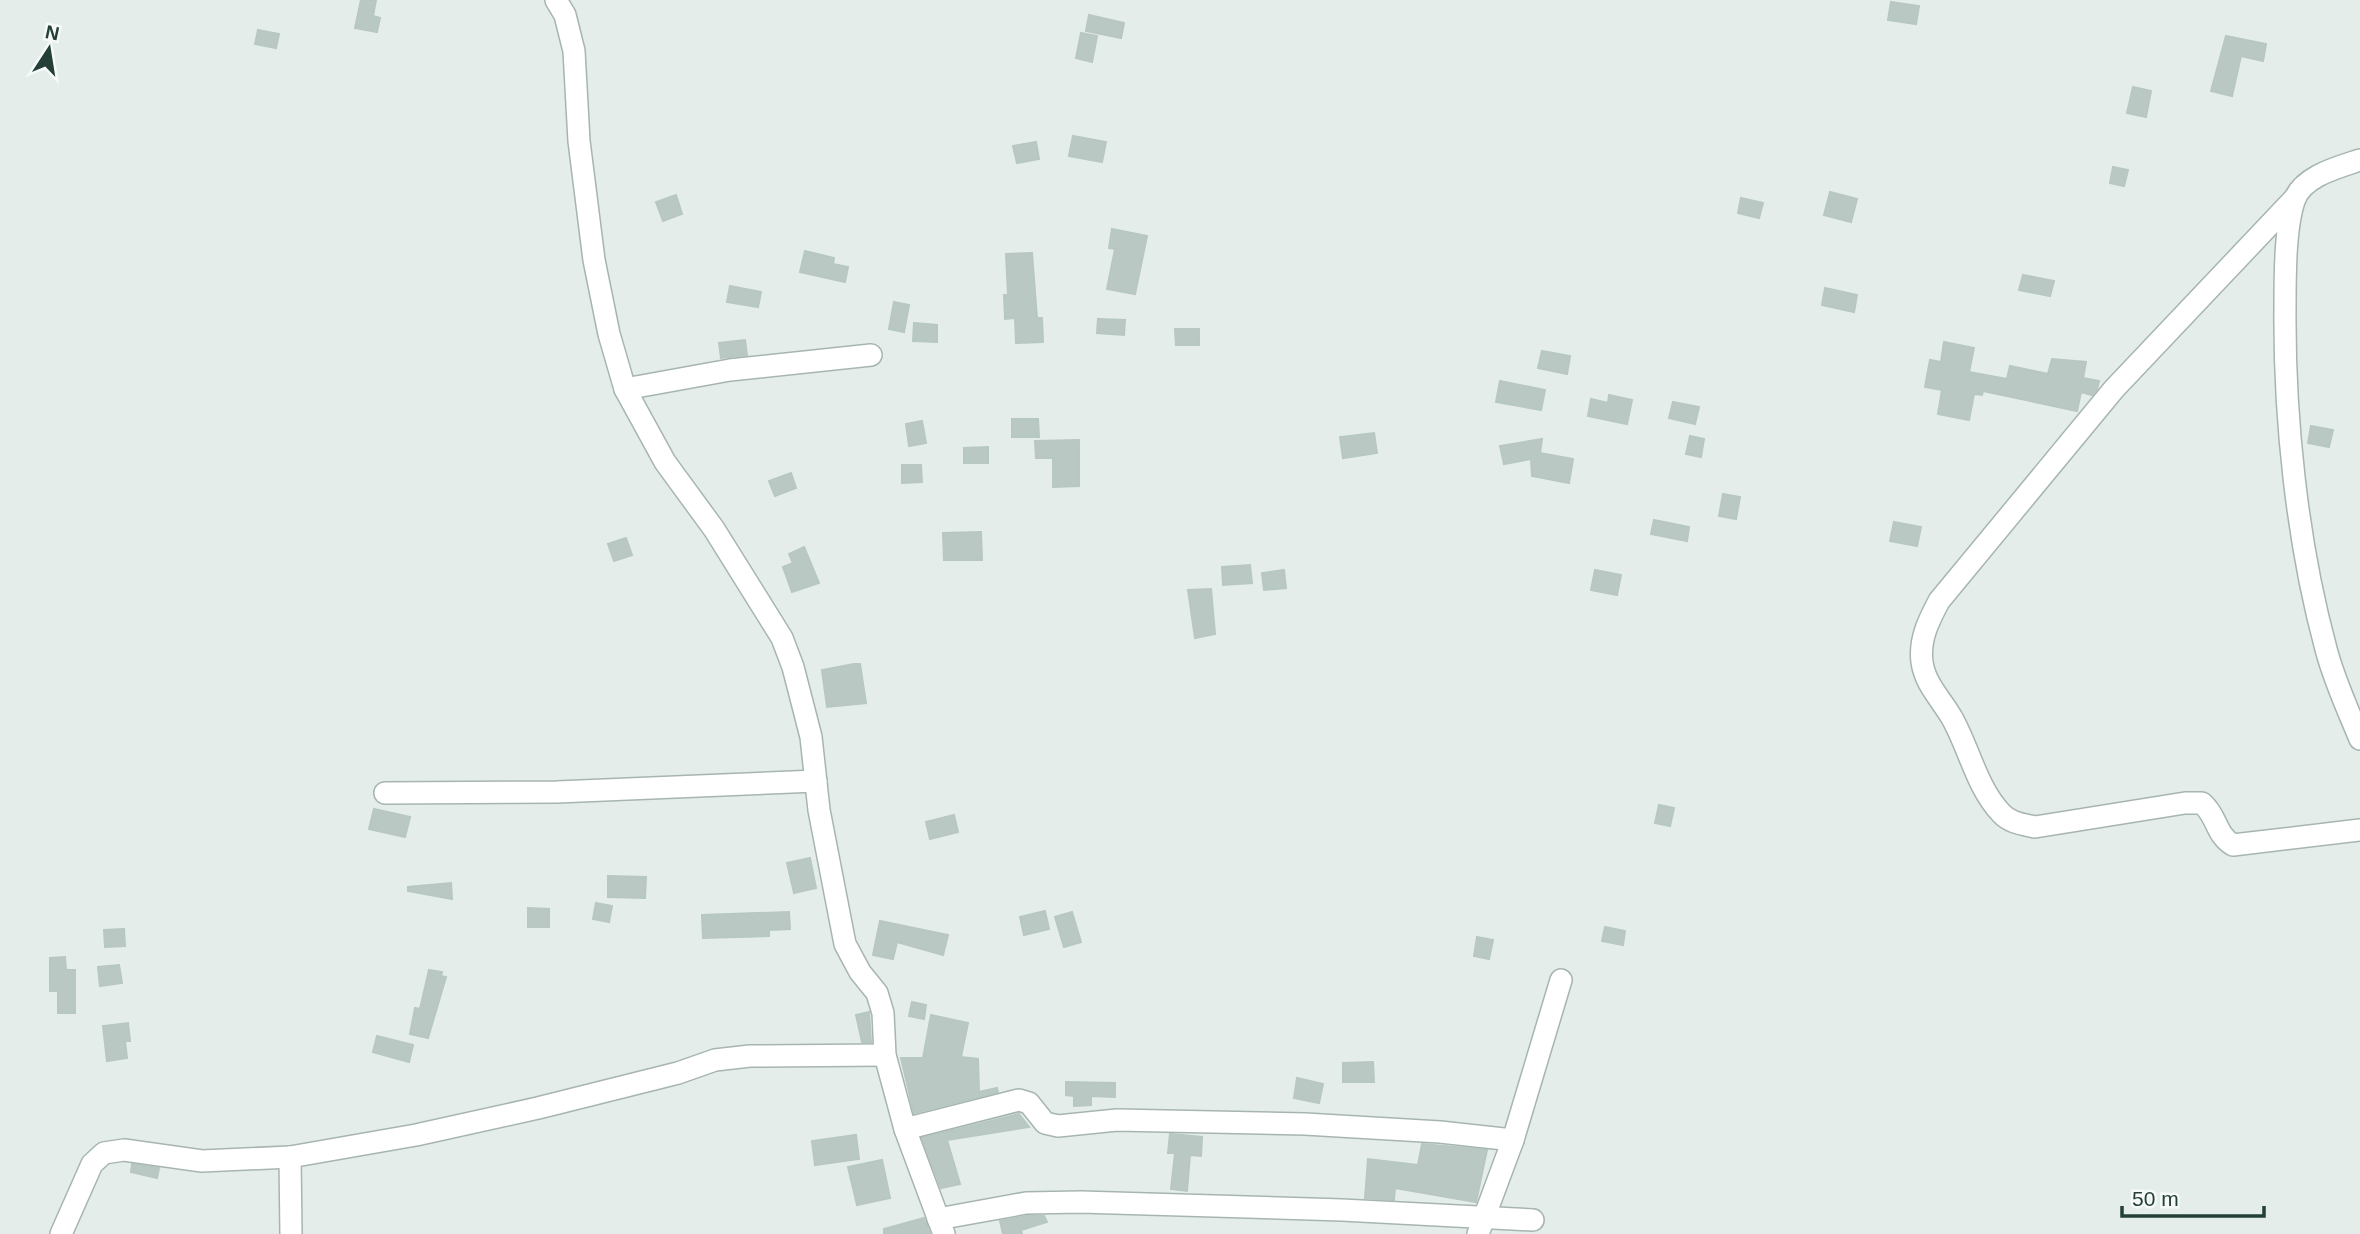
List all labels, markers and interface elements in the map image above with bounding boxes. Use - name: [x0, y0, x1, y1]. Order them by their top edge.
- north arrow: [14, 14, 84, 84]
- text: N: [44, 21, 61, 45]
- scale bar: [2122, 1174, 2264, 1218]
- text: 50 m: [2132, 1187, 2179, 1210]

